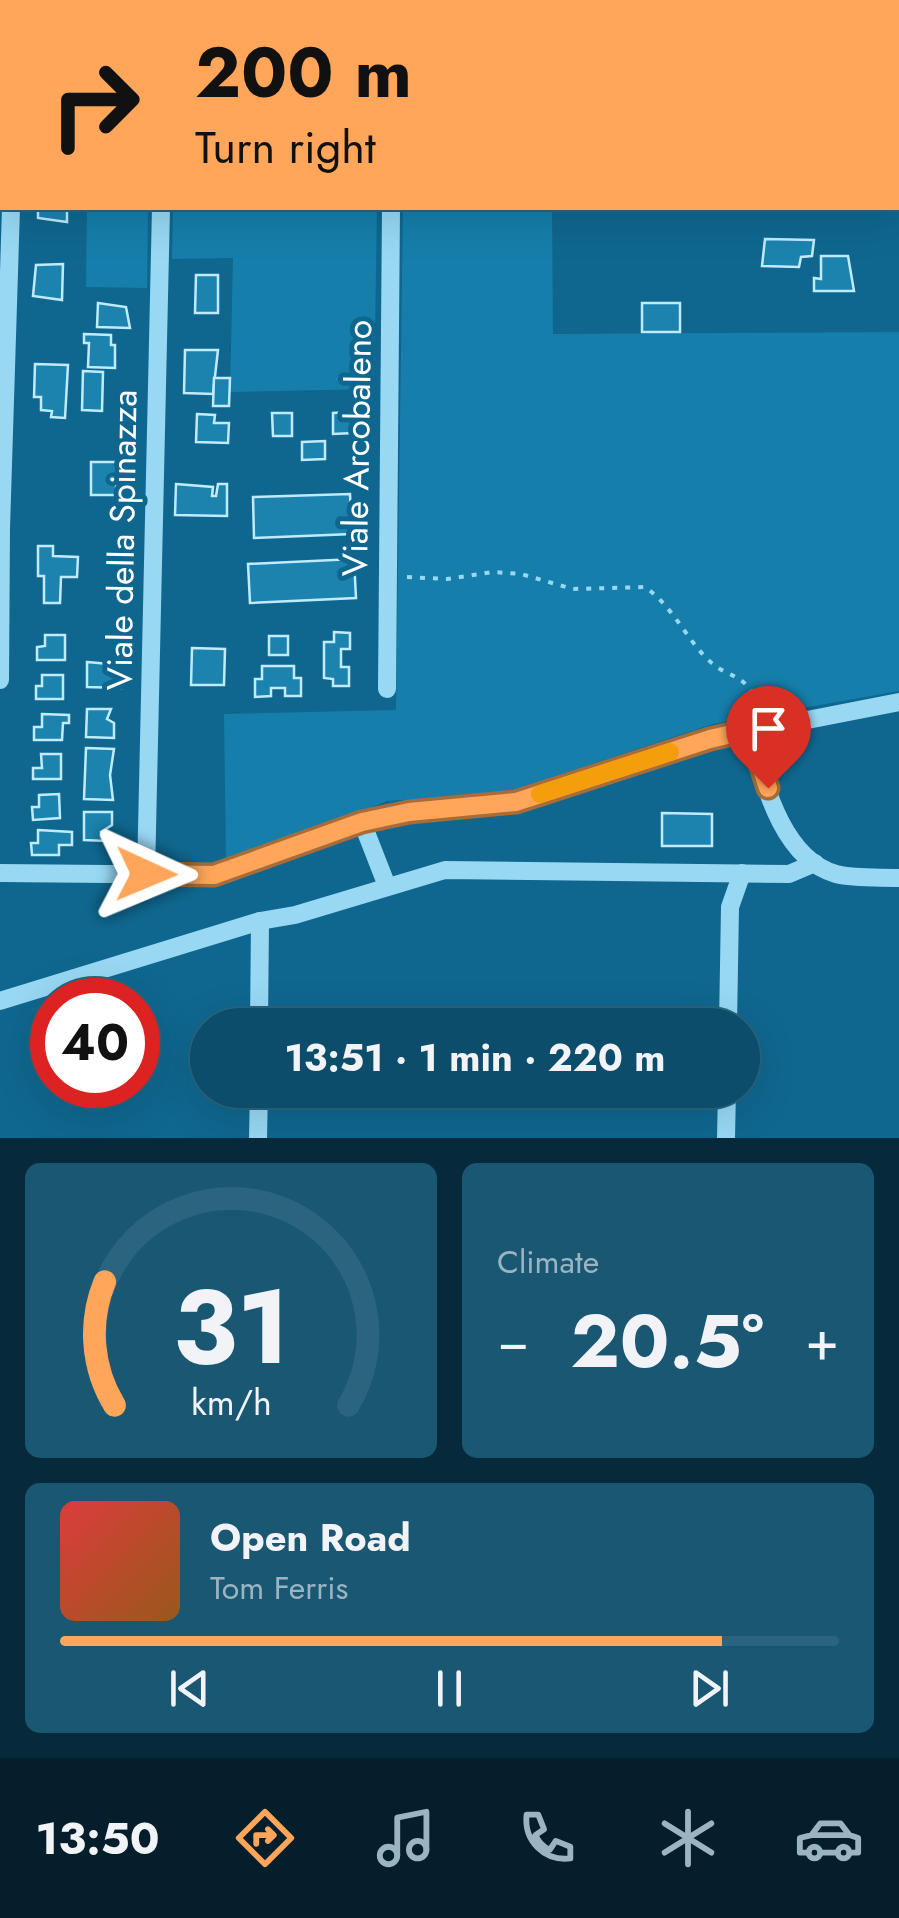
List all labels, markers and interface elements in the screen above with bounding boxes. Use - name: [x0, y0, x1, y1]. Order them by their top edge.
- text: 200 m: [195, 22, 412, 123]
- icon: right: [30, 40, 160, 170]
- text: Turn right: [195, 115, 376, 180]
- street label: Viale Arcobaleno: [330, 319, 384, 577]
- street label: Viale della Spinazza: [94, 389, 150, 691]
- pin: [726, 686, 811, 789]
- icon: arrive: [741, 701, 796, 756]
- position arrow: [94, 822, 198, 926]
- speed limit sign: 40: [30, 978, 160, 1108]
- text: 13:51 · 1 min · 220 m: [285, 1030, 665, 1085]
- text: Climate: [497, 1239, 599, 1285]
- text: 31: [172, 1252, 290, 1402]
- text: 20.5°: [570, 1287, 764, 1395]
- text: −: [497, 1301, 529, 1381]
- text: +: [805, 1301, 839, 1381]
- text: km/h: [191, 1377, 271, 1428]
- text: Open Road: [210, 1510, 411, 1565]
- text: Tom Ferris: [210, 1565, 348, 1611]
- icon: previous: [162, 1661, 217, 1716]
- icon: pause: [422, 1661, 477, 1716]
- icon: next: [682, 1661, 737, 1716]
- icon: directions: [230, 1803, 300, 1873]
- icon: music: [371, 1803, 441, 1873]
- icon: phone: [512, 1803, 582, 1873]
- icon: climate: [653, 1803, 723, 1873]
- icon: car: [794, 1803, 864, 1873]
- text: 13:50: [35, 1806, 160, 1871]

